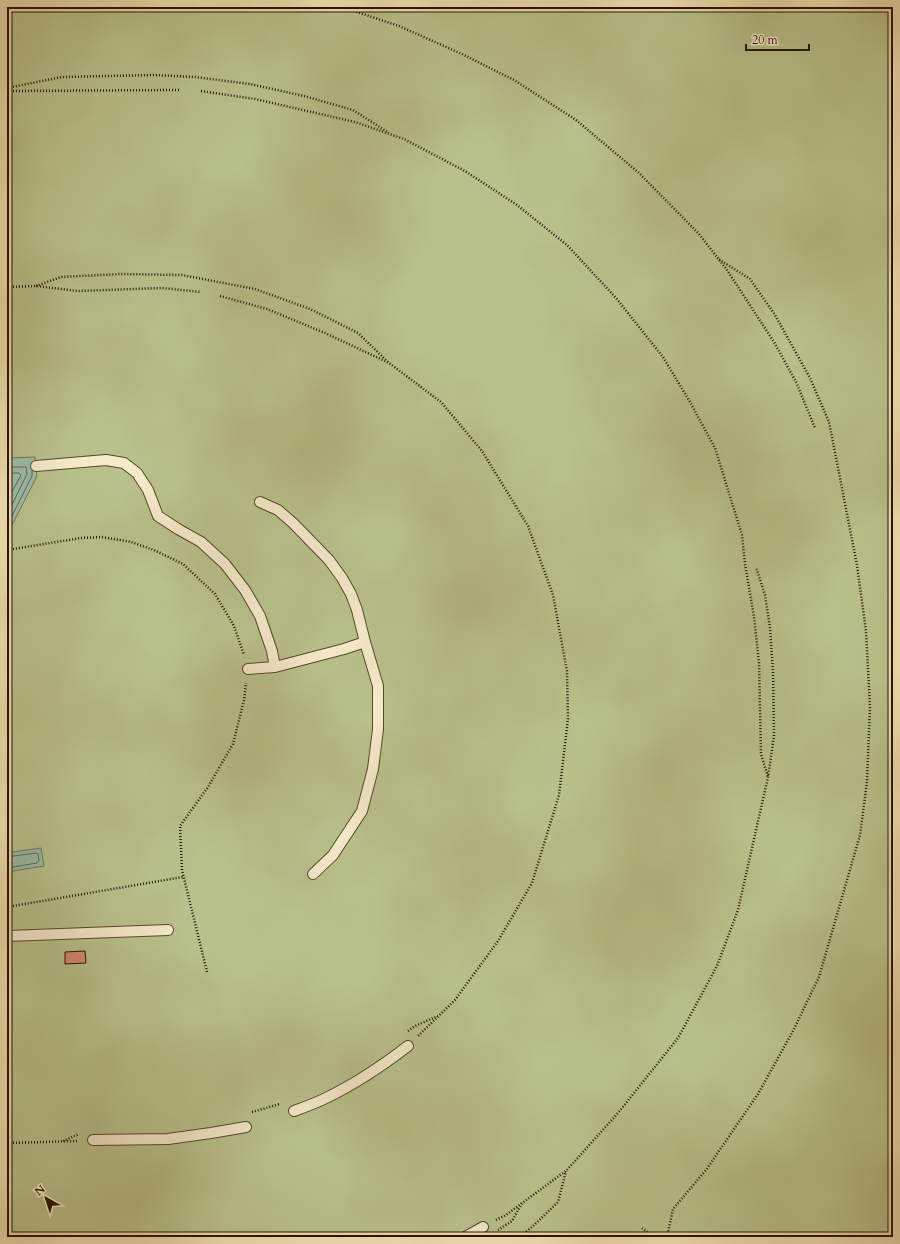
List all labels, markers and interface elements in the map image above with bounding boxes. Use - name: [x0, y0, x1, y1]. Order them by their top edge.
- scale bar: [746, 26, 809, 52]
- text: 20 m: [752, 32, 779, 48]
- north arrow: [26, 1178, 66, 1218]
- text: N: [32, 1181, 49, 1199]

